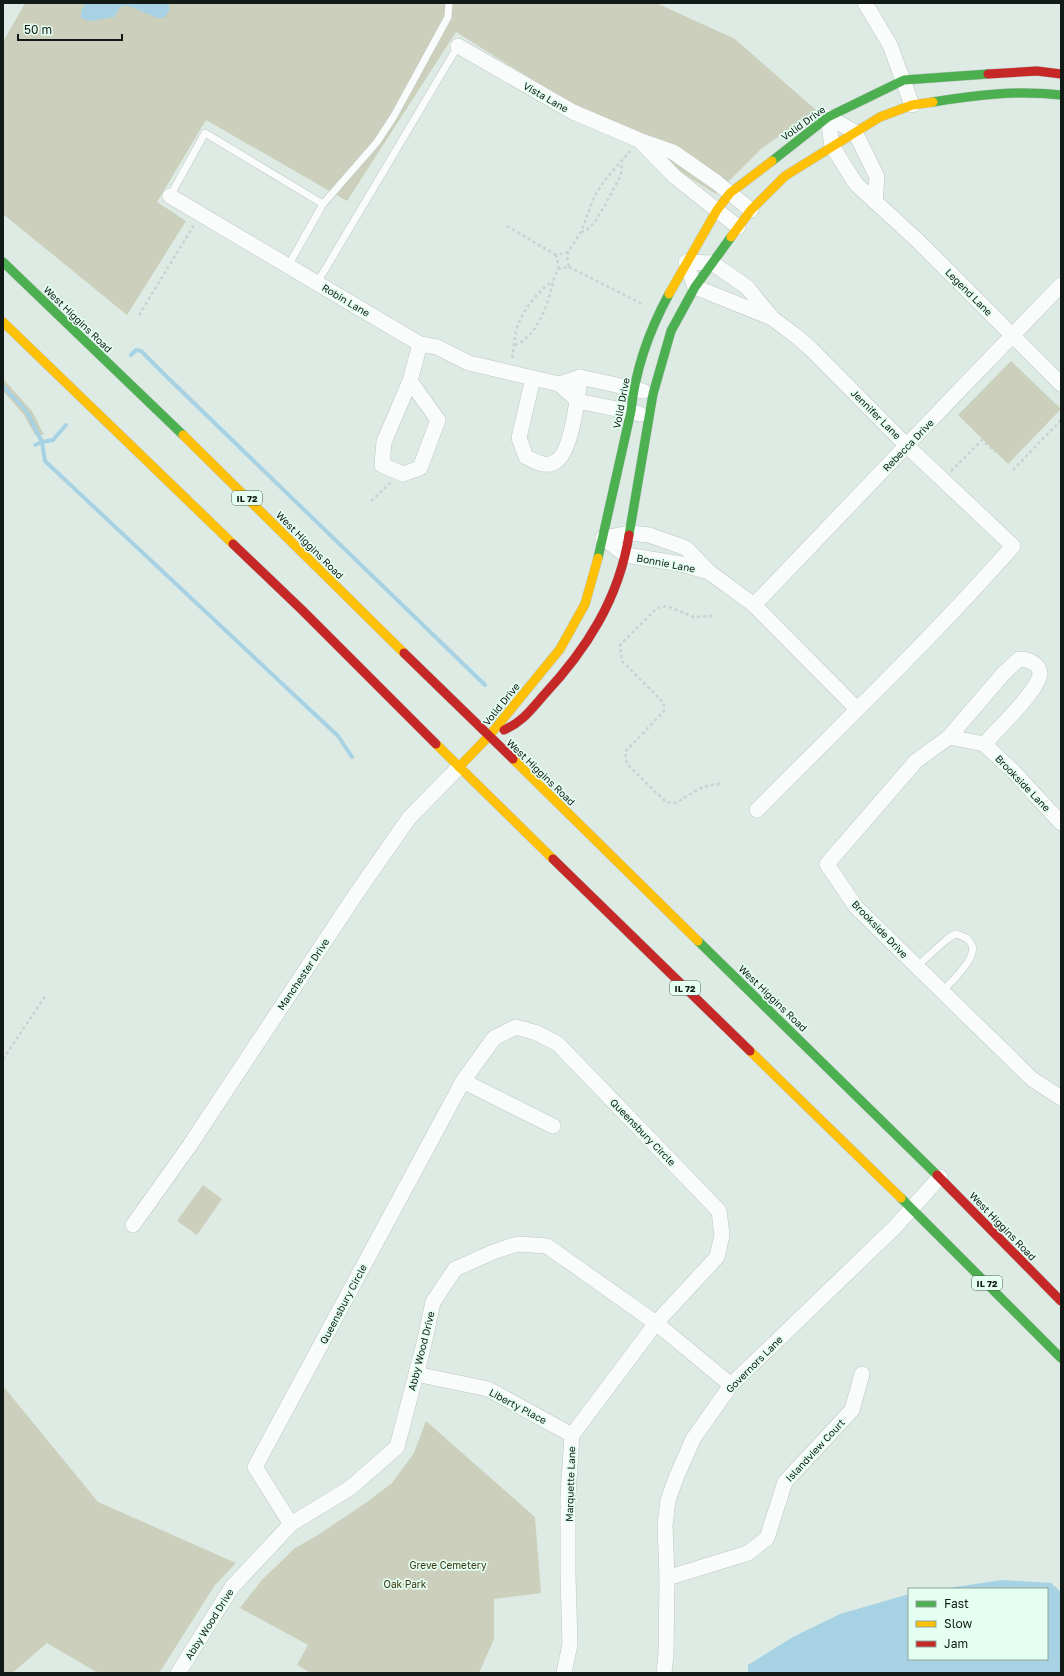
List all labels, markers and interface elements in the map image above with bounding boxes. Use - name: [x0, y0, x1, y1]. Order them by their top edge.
- scale bar: [18, 16, 122, 42]
- text: 50 m: [24, 22, 52, 37]
- street label: Vista Lane: [521, 79, 571, 115]
- street label: Volid Drive: [779, 103, 827, 143]
- street label: Legend Lane: [943, 266, 995, 318]
- street label: Robin Lane: [320, 281, 372, 319]
- street label: West Higgins Road: [41, 283, 115, 355]
- street label: Volid Drive: [610, 376, 632, 429]
- street label: Jennifer Lane: [849, 387, 904, 442]
- street label: Rebecca Drive: [880, 416, 936, 474]
- road number: IL 72: [232, 491, 262, 505]
- street label: West Higgins Road: [274, 509, 346, 581]
- street label: Bonnie Lane: [636, 551, 696, 575]
- street label: Volid Drive: [480, 680, 522, 728]
- street label: West Higgins Road: [504, 736, 578, 808]
- street label: Brookside Lane: [993, 752, 1053, 814]
- street label: Brookside Drive: [850, 898, 911, 960]
- street label: Manchester Drive: [275, 936, 332, 1012]
- street label: West Higgins Road: [736, 962, 810, 1034]
- road number: IL 72: [670, 981, 700, 995]
- street label: Queensbury Circle: [608, 1096, 678, 1168]
- street label: West Higgins Road: [967, 1189, 1039, 1263]
- street label: Queensbury Circle: [317, 1262, 369, 1346]
- road number: IL 72: [972, 1276, 1002, 1290]
- street label: Abby Wood Drive: [405, 1310, 437, 1392]
- street label: Governors Lane: [723, 1333, 785, 1395]
- street label: Liberty Place: [487, 1386, 549, 1426]
- street label: Islandview Court: [783, 1416, 847, 1484]
- street label: Marquette Lane: [563, 1446, 577, 1522]
- park label: Greve Cemetery: [410, 1559, 487, 1571]
- park label: Oak Park: [384, 1578, 427, 1590]
- street label: Abby Wood Drive: [182, 1586, 236, 1662]
- legend: [908, 1588, 1048, 1660]
- text: Fast: [944, 1596, 969, 1611]
- text: Slow: [944, 1616, 972, 1631]
- text: Jam: [944, 1636, 968, 1651]

